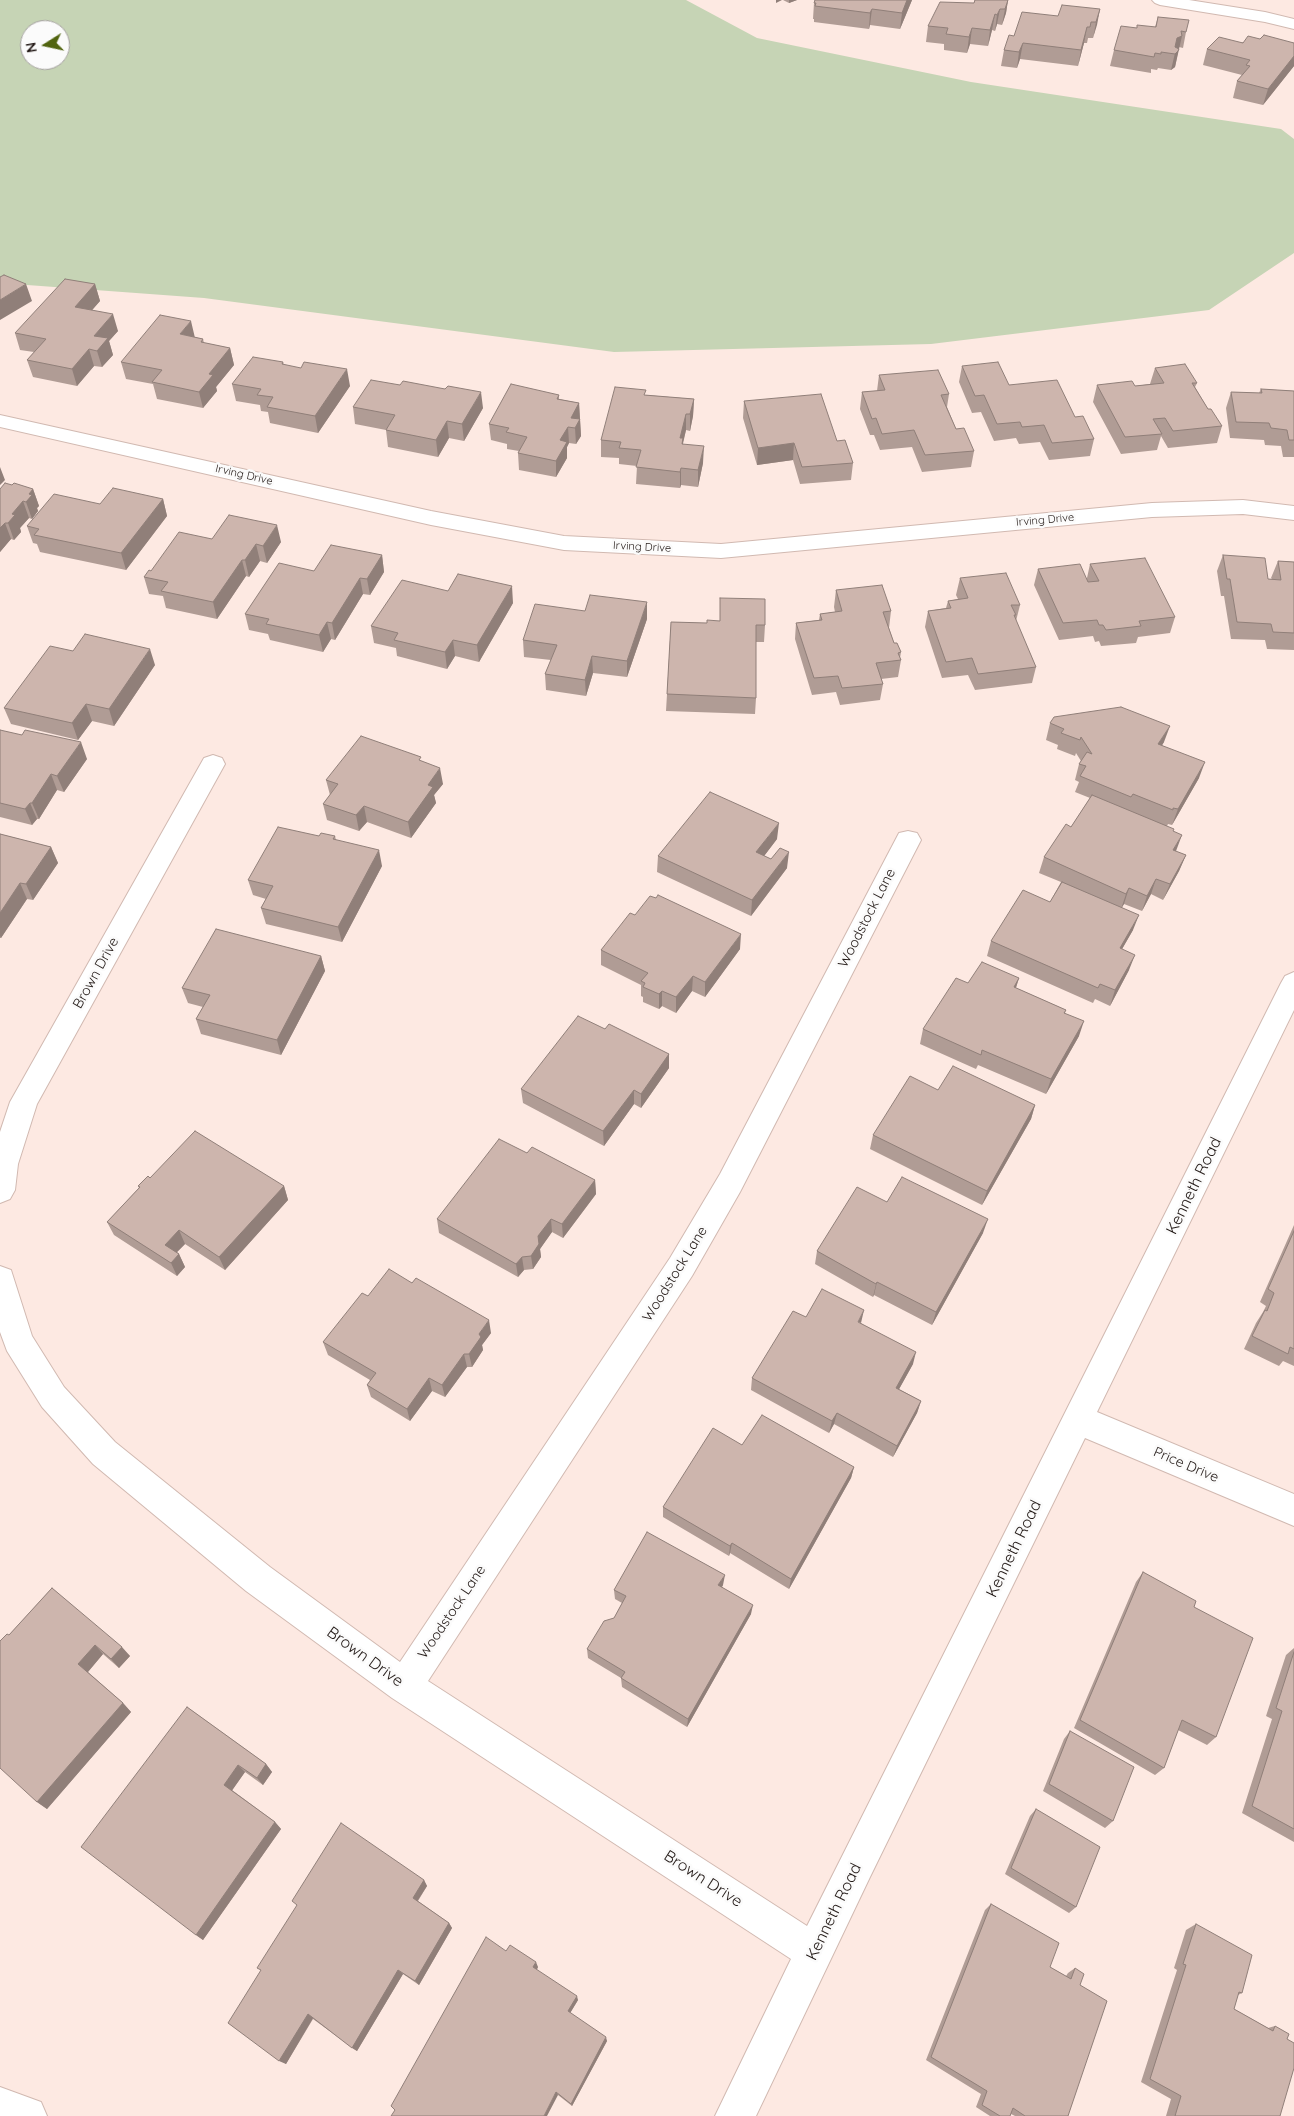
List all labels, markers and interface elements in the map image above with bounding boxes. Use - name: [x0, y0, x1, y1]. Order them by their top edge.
- north arrow: [20, 20, 70, 70]
- text: N: [21, 41, 41, 54]
- street label: Irving Drive: [214, 462, 274, 488]
- street label: Irving Drive: [1015, 511, 1075, 529]
- street label: Irving Drive: [612, 539, 672, 555]
- street label: Woodstock Lane: [835, 866, 899, 970]
- street label: Brown Drive: [70, 934, 122, 1012]
- street label: Kenneth Road: [1162, 1134, 1226, 1238]
- street label: Woodstock Lane: [639, 1223, 711, 1325]
- street label: Price Drive: [1151, 1444, 1221, 1486]
- street label: Kenneth Road: [982, 1497, 1046, 1601]
- street label: Woodstock Lane: [415, 1562, 489, 1662]
- street label: Brown Drive: [323, 1623, 407, 1691]
- street label: Brown Drive: [660, 1846, 746, 1912]
- street label: Kenneth Road: [802, 1860, 866, 1964]

